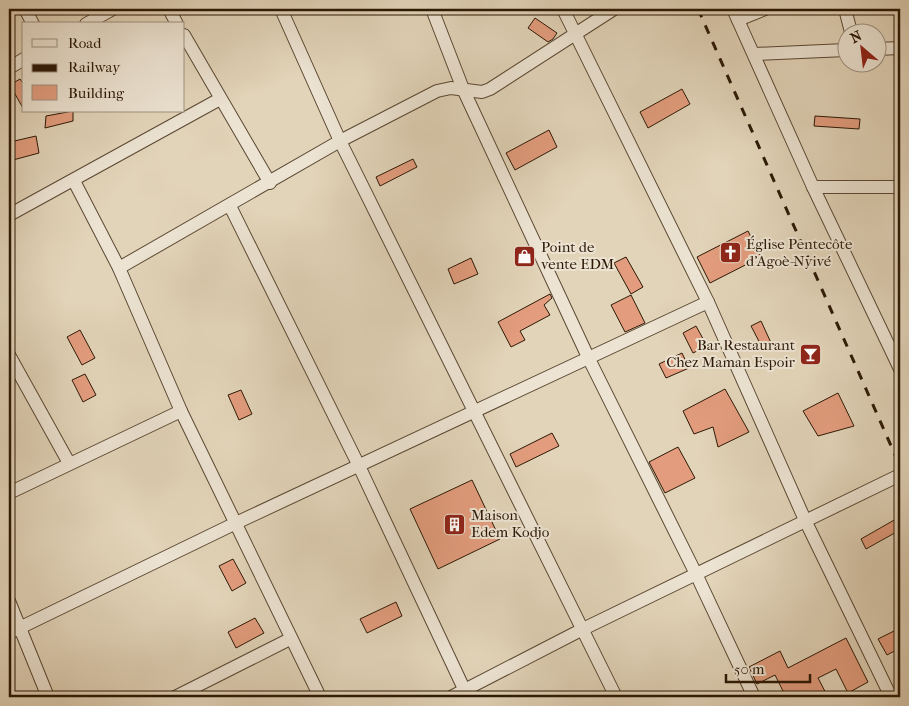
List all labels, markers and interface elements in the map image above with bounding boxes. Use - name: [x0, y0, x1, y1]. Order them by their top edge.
- legend: [22, 22, 185, 112]
- north arrow: [836, 22, 886, 72]
- text: N: [847, 27, 865, 47]
- text: Road: [68, 34, 102, 52]
- text: Railway: [68, 58, 121, 76]
- text: Building: [68, 84, 125, 102]
- place label: Église Pentecôte d'Agoè-Nyivé: [746, 235, 853, 270]
- place label: Point de vente EDM: [541, 238, 615, 273]
- church icon: Église Pentecôte d'Agoè-Nyivé: [718, 241, 742, 265]
- shop icon: Point de vente EDM: [513, 244, 537, 268]
- place label: Bar Restaurant Chez Maman Espoir: [666, 336, 796, 371]
- bar icon: Bar Restaurant Chez Maman Espoir: [799, 342, 823, 366]
- place label: Maison Edem Kodjo: [471, 506, 550, 541]
- building icon: Maison Edem Kodjo: [443, 512, 467, 536]
- scale bar: [726, 651, 810, 683]
- text: 50 m: [734, 660, 765, 678]

